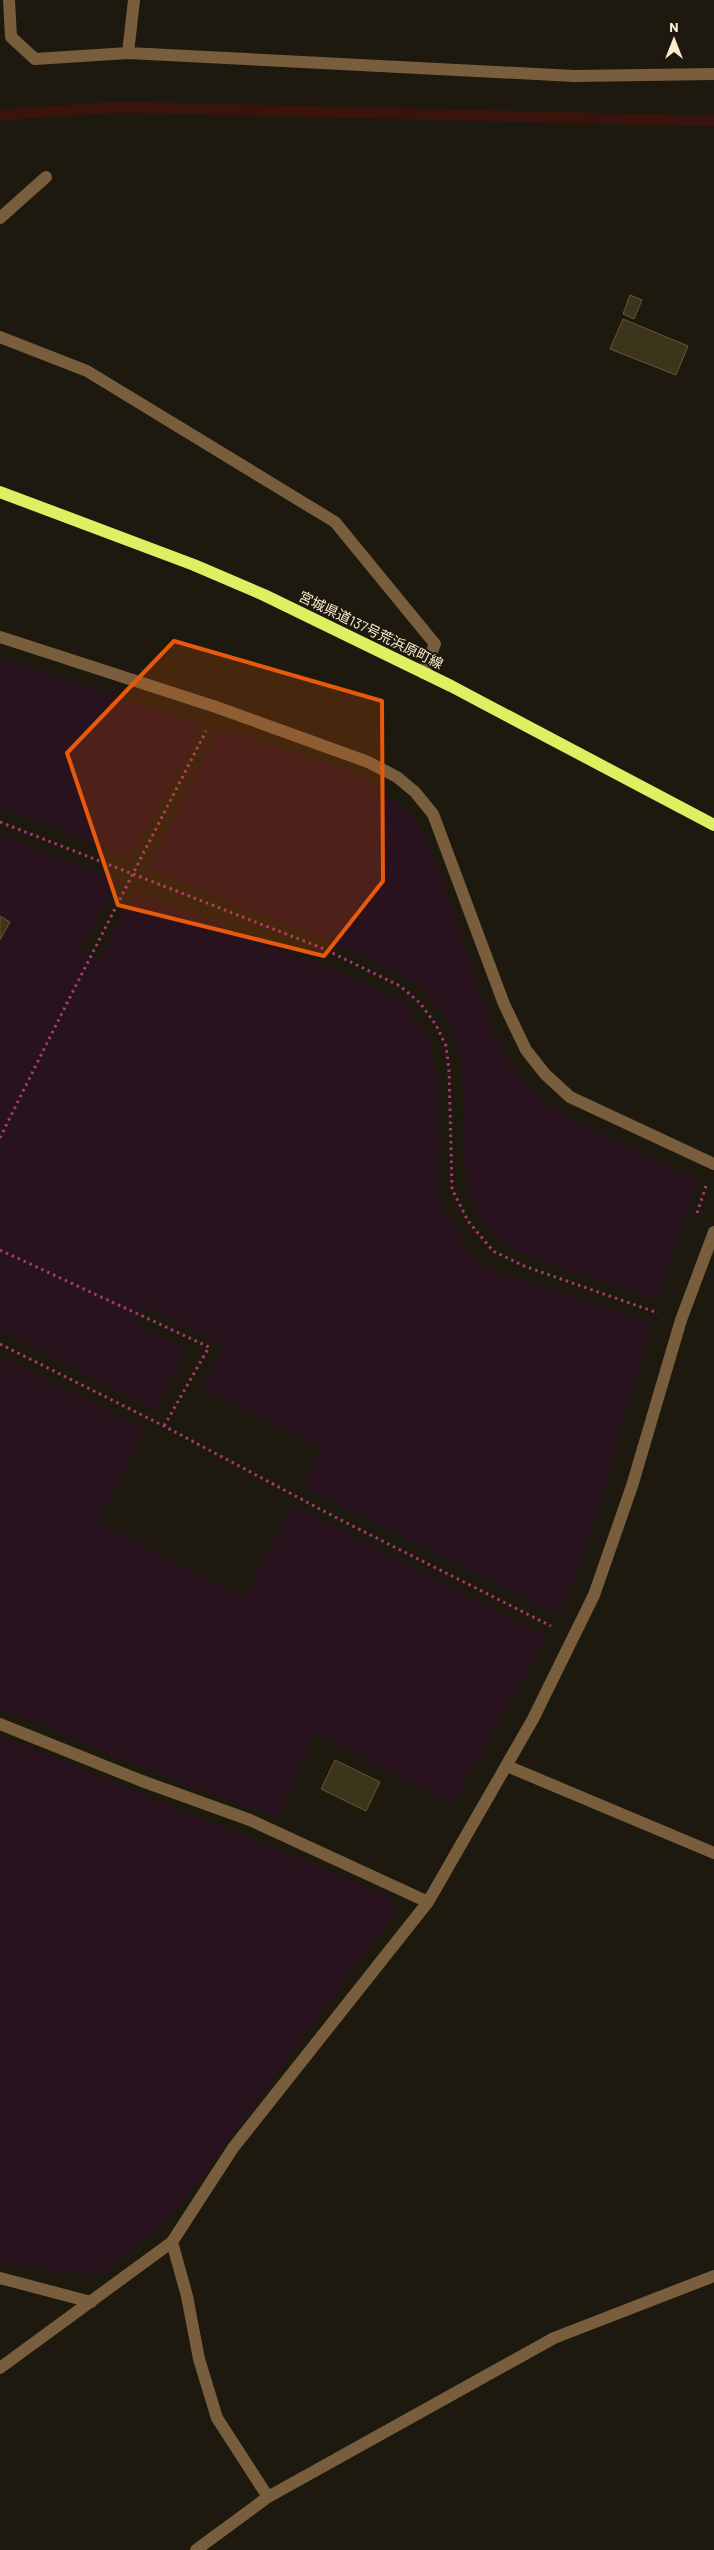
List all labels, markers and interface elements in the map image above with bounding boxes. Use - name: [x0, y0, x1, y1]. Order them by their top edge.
- north arrow: [649, 15, 699, 65]
- text: N: [669, 18, 679, 35]
- street label: 宮城県道137号荒浜原町線: [296, 587, 446, 672]

